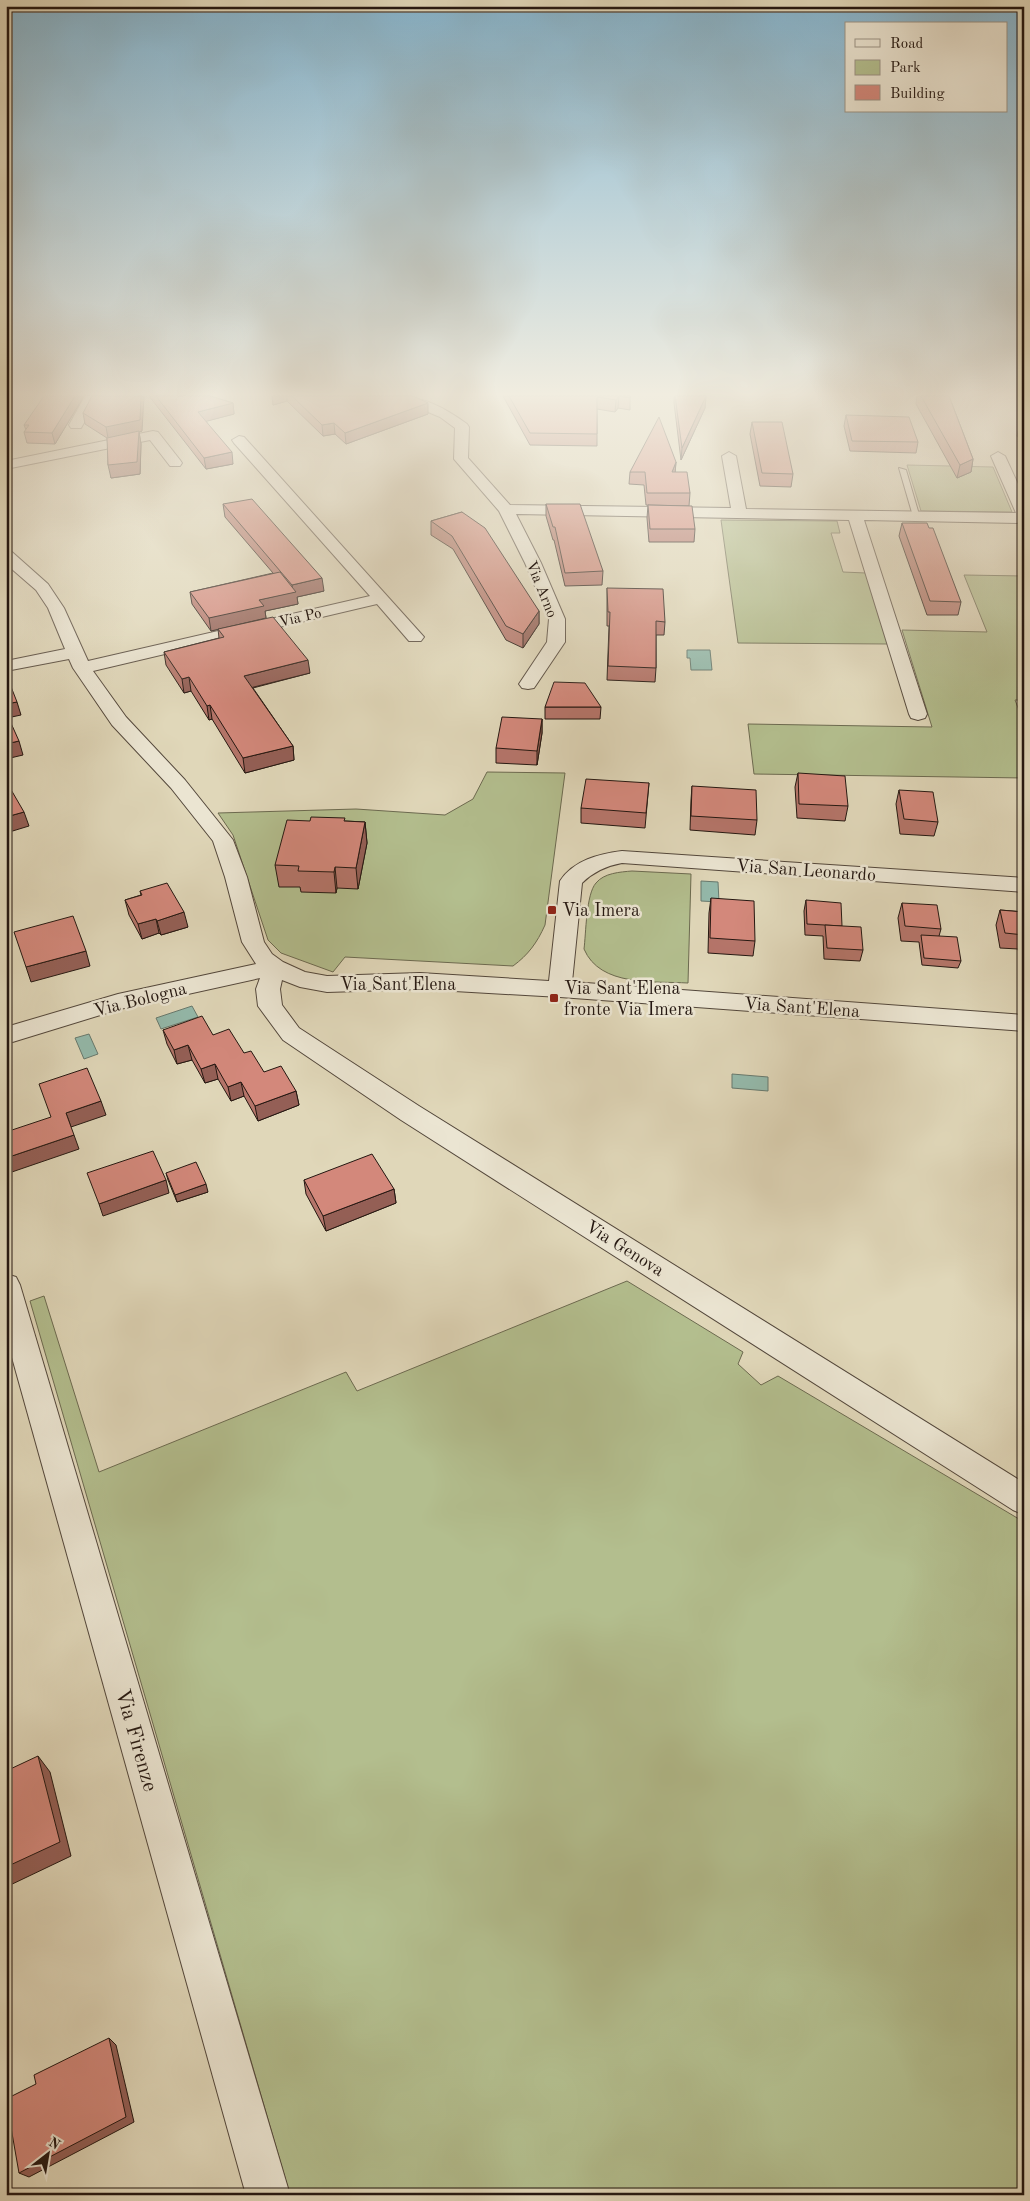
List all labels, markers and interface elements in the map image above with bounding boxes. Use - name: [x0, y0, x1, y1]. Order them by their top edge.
- legend: [845, 22, 1008, 112]
- text: Road: [890, 37, 924, 52]
- text: Park: [890, 61, 921, 76]
- text: Building: [890, 87, 945, 102]
- street label: Via Arno: [522, 559, 559, 620]
- street label: Via Po: [277, 606, 323, 631]
- street label: Via San Leonardo: [735, 857, 877, 885]
- place label: Via Imera: [562, 902, 640, 920]
- marker: Via Imera: [546, 904, 558, 916]
- street label: Via Sant'Elena: [340, 976, 456, 994]
- street label: Via Bologna: [92, 980, 189, 1020]
- place label: Via Sant'Elena fronte Via Imera: [564, 980, 694, 1019]
- marker: Via Sant'Elena fronte Via Imera: [548, 992, 560, 1004]
- street label: Via Sant'Elena: [743, 995, 861, 1021]
- street label: Via Genova: [582, 1218, 667, 1280]
- street label: Via Firenze: [111, 1687, 160, 1794]
- north arrow: [22, 2128, 72, 2178]
- text: N: [46, 2135, 63, 2153]

